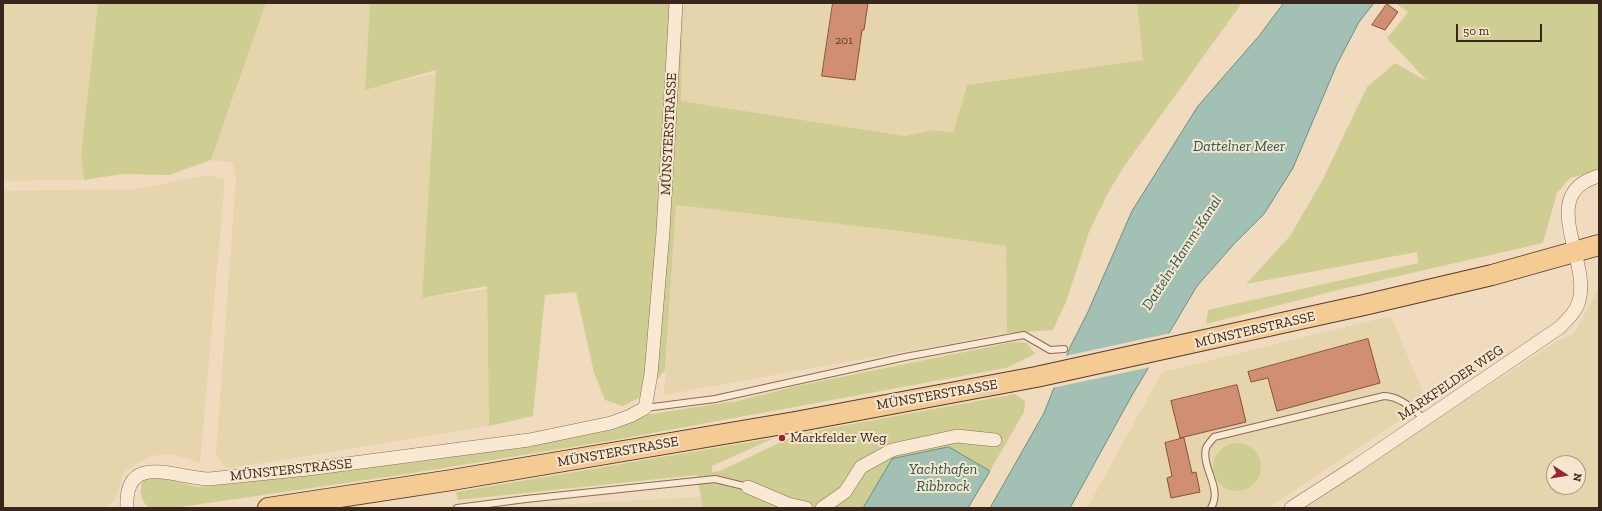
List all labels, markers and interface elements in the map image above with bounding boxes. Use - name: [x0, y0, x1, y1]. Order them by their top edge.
- scale bar: [1458, 16, 1544, 42]
- text: 50 m: [1463, 24, 1489, 38]
- house number: 201: [835, 34, 853, 48]
- street label: MÜNSTERSTRASSE: [657, 72, 681, 196]
- water label: Dattelner Meer: [1193, 138, 1285, 156]
- water label: Datteln-Hamm-Kanal: [1138, 192, 1226, 314]
- street label: MÜNSTERSTRASSE: [1193, 308, 1317, 352]
- street label: MARKFELDER WEG: [1395, 342, 1507, 424]
- street label: MÜNSTERSTRASSE: [875, 376, 999, 414]
- place label: Markfelder Weg: [790, 430, 887, 446]
- street label: MÜNSTERSTRASSE: [556, 433, 680, 471]
- marker: Markfelder Weg: [777, 433, 787, 443]
- street label: MÜNSTERSTRASSE: [229, 455, 353, 485]
- north arrow: [1546, 455, 1586, 495]
- water label: Yachthafen Ribbrock: [909, 461, 977, 496]
- text: N: [1570, 472, 1584, 483]

